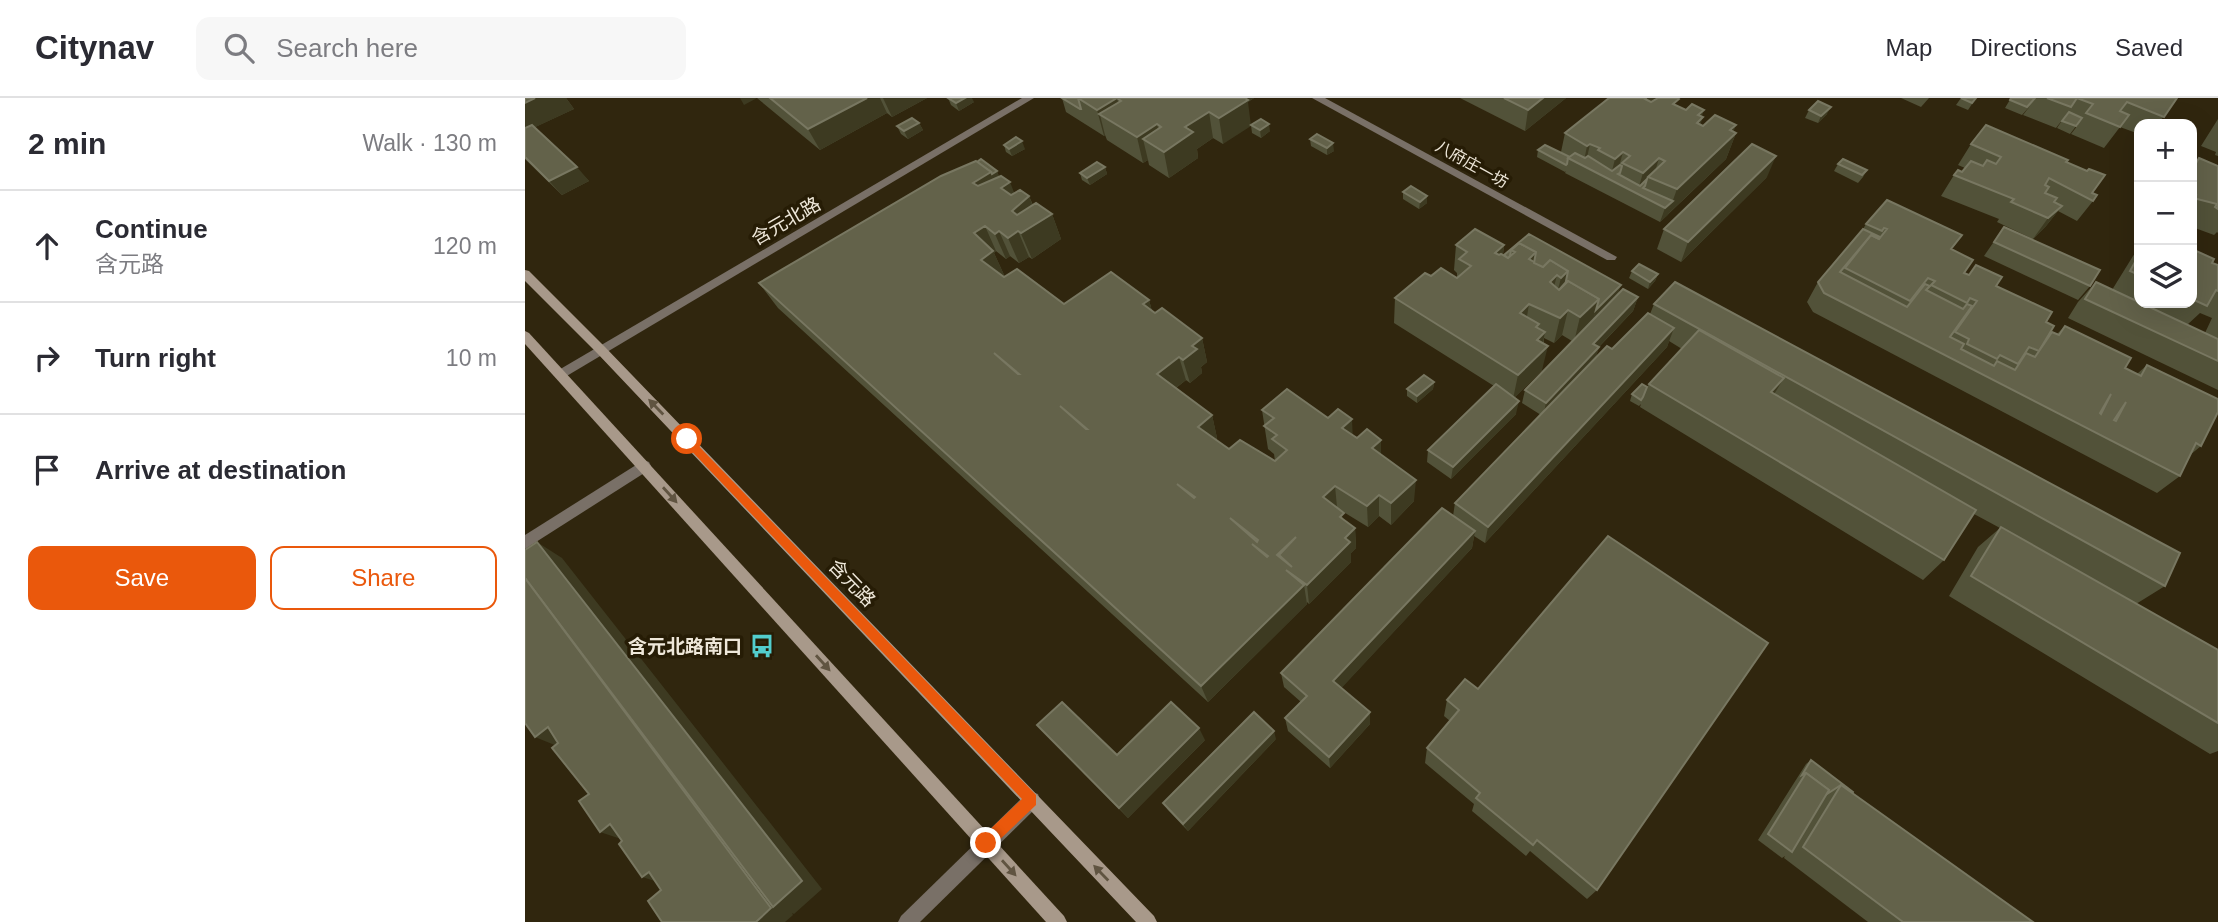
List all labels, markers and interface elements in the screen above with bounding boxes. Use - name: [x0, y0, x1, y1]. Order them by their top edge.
- search box: [196, 17, 686, 80]
- text: Citynav: [35, 29, 154, 66]
- icon: search: [220, 29, 258, 67]
- text: Search here: [276, 33, 418, 63]
- text: Map: [1886, 34, 1932, 61]
- text: Directions: [1970, 34, 2077, 61]
- text: Saved: [2115, 34, 2183, 61]
- map controls: [2134, 119, 2197, 308]
- button: +: [2134, 119, 2197, 182]
- text: 2 min: [28, 127, 106, 160]
- text: Walk · 130 m: [362, 130, 497, 156]
- street label: 八府庄一坊: [1433, 137, 1511, 191]
- button: −: [2134, 182, 2197, 245]
- street label: 含元北路: [748, 193, 824, 249]
- text: Continue: [95, 214, 208, 244]
- icon: ahead: [28, 227, 66, 265]
- text: 120 m: [433, 233, 497, 259]
- button: layers: [2134, 245, 2197, 308]
- text: 含元路: [95, 251, 164, 277]
- icon: right: [28, 339, 66, 377]
- text: Turn right: [95, 343, 216, 373]
- text: 10 m: [446, 345, 497, 371]
- one-way arrow: [649, 399, 665, 416]
- route start: [671, 423, 702, 454]
- icon: arrive: [28, 451, 66, 489]
- text: Arrive at destination: [95, 455, 346, 485]
- one-way arrow: [662, 486, 678, 503]
- button: Save: [28, 546, 256, 610]
- button: Share: [270, 546, 497, 610]
- street label: 含元路: [825, 555, 879, 611]
- bus stop icon: 含元北路南口: [748, 632, 776, 660]
- place label: 含元北路南口: [628, 636, 742, 657]
- one-way arrow: [815, 654, 831, 671]
- route end: [970, 827, 1001, 858]
- one-way arrow: [1001, 859, 1017, 877]
- one-way arrow: [1093, 864, 1110, 881]

